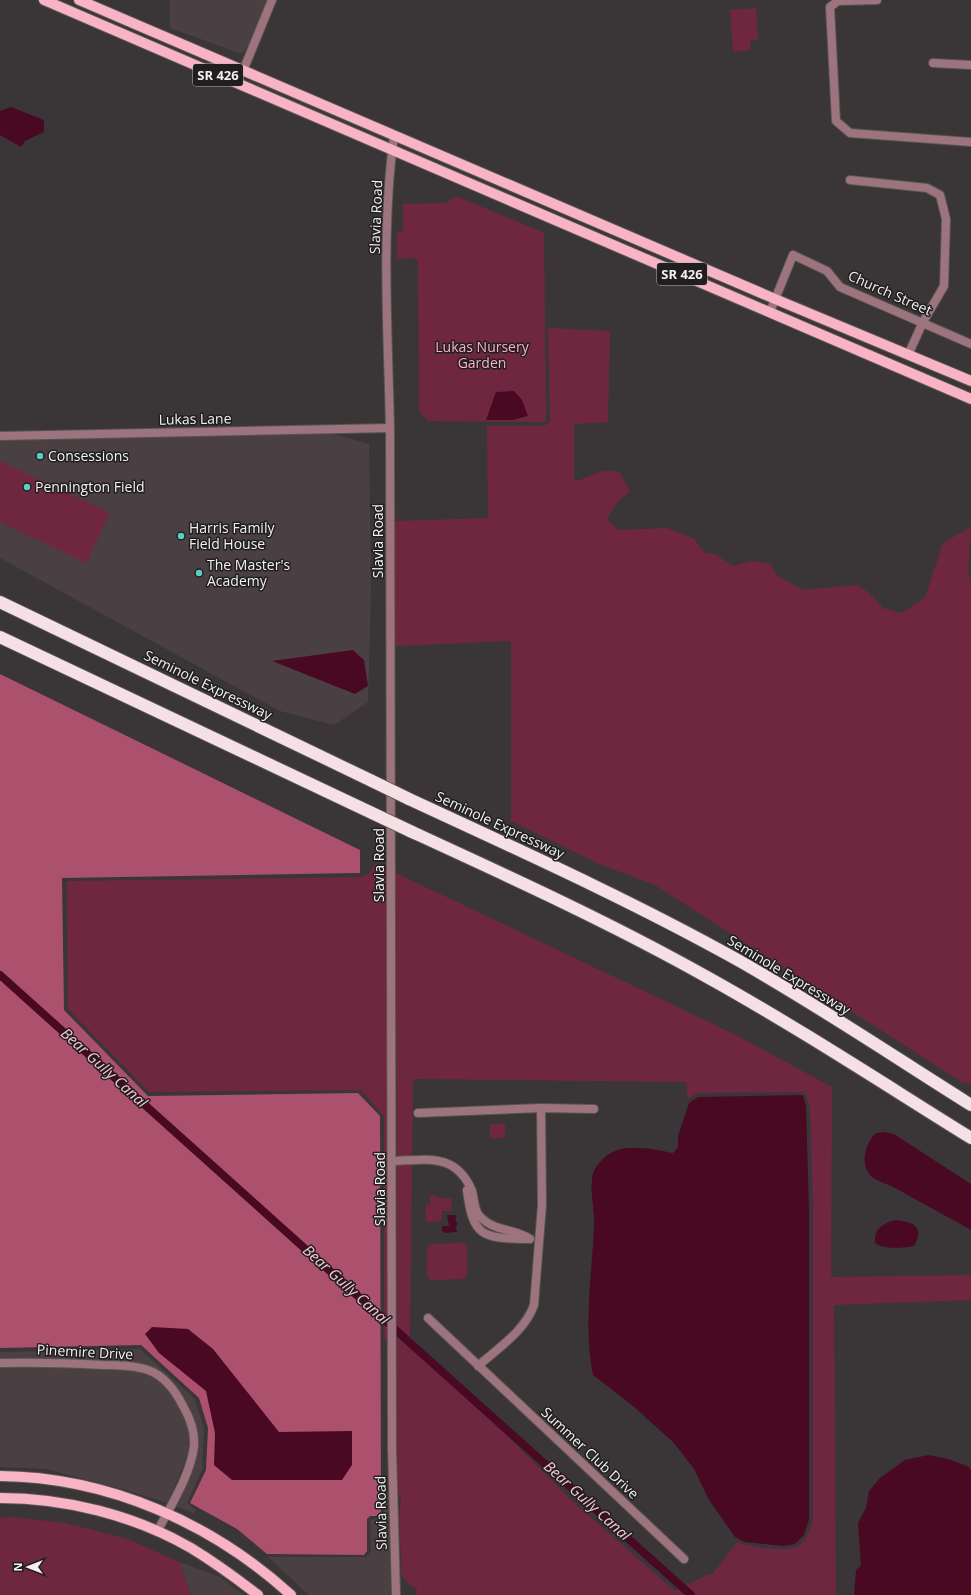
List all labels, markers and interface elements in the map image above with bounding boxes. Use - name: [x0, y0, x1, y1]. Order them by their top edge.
- road number: SR 426: [193, 64, 243, 86]
- street label: Slavia Road: [365, 180, 386, 254]
- road number: SR 426: [657, 263, 707, 285]
- street label: Church Street: [845, 266, 935, 319]
- park label: Lukas Nursery Garden: [435, 337, 530, 372]
- street label: Lukas Lane: [158, 408, 232, 429]
- place label: Consessions: [48, 446, 129, 465]
- marker: Consessions: [35, 451, 45, 461]
- place label: Pennington Field: [35, 477, 145, 496]
- marker: Pennington Field: [22, 482, 32, 492]
- street label: Slavia Road: [368, 504, 387, 578]
- place label: Harris Family Field House: [189, 518, 275, 553]
- marker: Harris Family Field House: [176, 531, 186, 541]
- place label: The Master's Academy: [207, 555, 290, 590]
- marker: The Master's Academy: [194, 568, 204, 578]
- street label: Seminole Expressway: [141, 645, 276, 724]
- street label: Seminole Expressway: [433, 786, 569, 863]
- street label: Slavia Road: [369, 828, 388, 902]
- street label: Seminole Expressway: [724, 930, 855, 1019]
- water label: Bear Gully Canal: [57, 1023, 153, 1112]
- street label: Slavia Road: [370, 1152, 389, 1226]
- water label: Bear Gully Canal: [299, 1240, 395, 1329]
- street label: Pinemire Drive: [36, 1339, 134, 1364]
- street label: Summer Club Drive: [537, 1402, 643, 1503]
- water label: Bear Gully Canal: [540, 1456, 636, 1545]
- street label: Slavia Road: [370, 1476, 391, 1550]
- north arrow: [8, 1547, 48, 1587]
- text: N: [10, 1563, 25, 1571]

